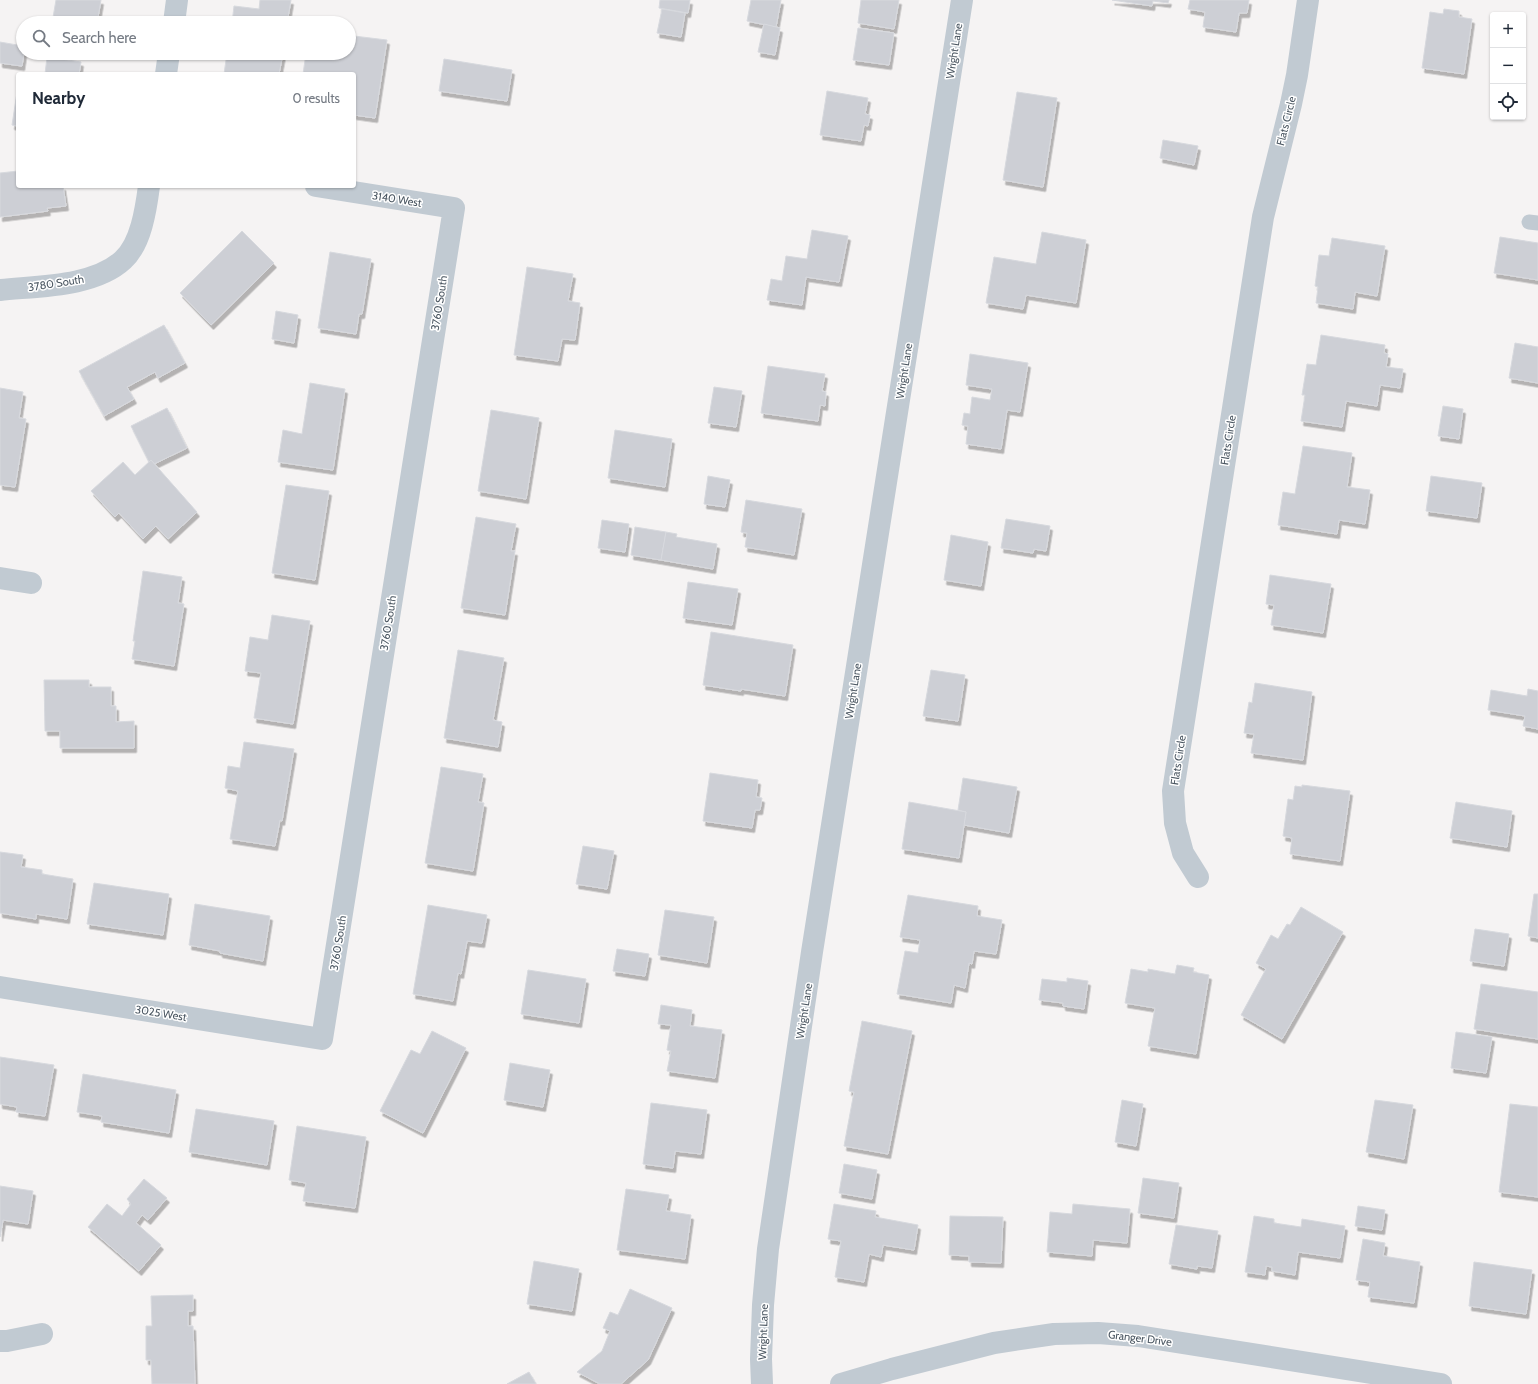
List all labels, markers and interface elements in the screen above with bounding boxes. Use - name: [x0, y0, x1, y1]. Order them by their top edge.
- map controls: [1490, 12, 1526, 120]
- button: +: [1490, 12, 1526, 48]
- search box: [16, 16, 356, 60]
- street label: Wright Lane: [943, 22, 965, 80]
- icon: search: [30, 27, 52, 49]
- text: Search here: [62, 29, 137, 47]
- button: −: [1490, 48, 1526, 84]
- button: locate: [1490, 84, 1526, 120]
- text: Nearby: [32, 88, 85, 108]
- text: 0 results: [292, 90, 340, 106]
- street label: Flats Circle: [1273, 95, 1299, 147]
- street label: 3140 West: [371, 188, 423, 210]
- street label: 3780 South: [27, 272, 85, 294]
- street label: 3760 South: [428, 274, 450, 332]
- street label: Wright Lane: [893, 342, 915, 400]
- street label: Flats Circle: [1217, 414, 1239, 466]
- street label: 3760 South: [377, 594, 399, 652]
- street label: Wright Lane: [842, 662, 864, 720]
- street label: Flats Circle: [1167, 734, 1189, 786]
- street label: 3760 South: [327, 914, 349, 972]
- street label: Wright Lane: [793, 982, 815, 1040]
- street label: 3025 West: [134, 1002, 188, 1024]
- street label: Wright Lane: [755, 1303, 771, 1360]
- street label: Granger Drive: [1107, 1327, 1173, 1349]

